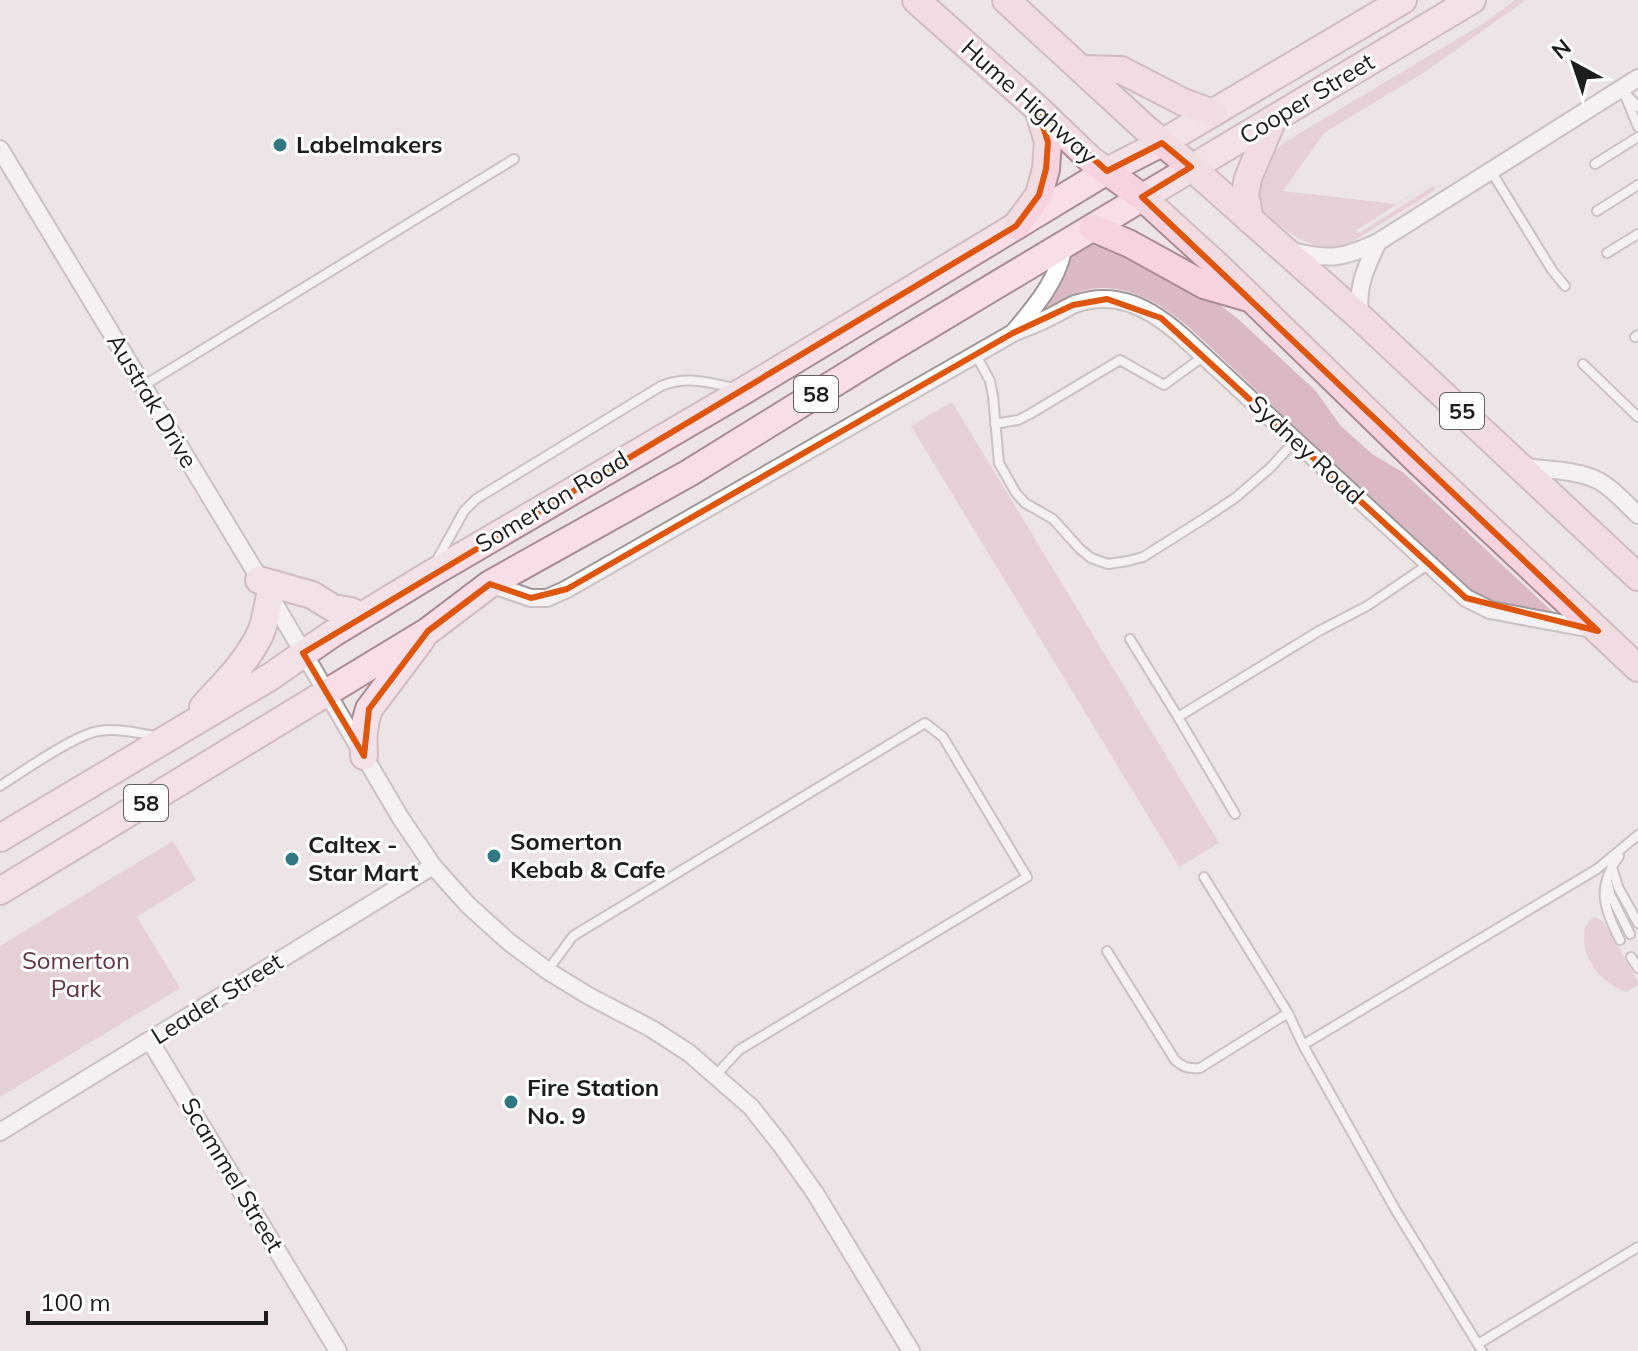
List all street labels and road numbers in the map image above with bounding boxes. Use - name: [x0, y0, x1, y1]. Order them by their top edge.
- street label: Hume Highway: [955, 32, 1104, 170]
- street label: Cooper Street: [1234, 46, 1379, 150]
- street label: Austrak Drive: [101, 328, 205, 473]
- road number: 58: [794, 376, 838, 412]
- street label: Sydney Road: [1243, 388, 1371, 510]
- road number: 55: [1440, 393, 1484, 429]
- street label: Somerton Road: [469, 444, 633, 559]
- road number: 58: [124, 785, 168, 821]
- street label: Leader Street: [145, 946, 288, 1050]
- street label: Scammel Street: [175, 1092, 291, 1257]

